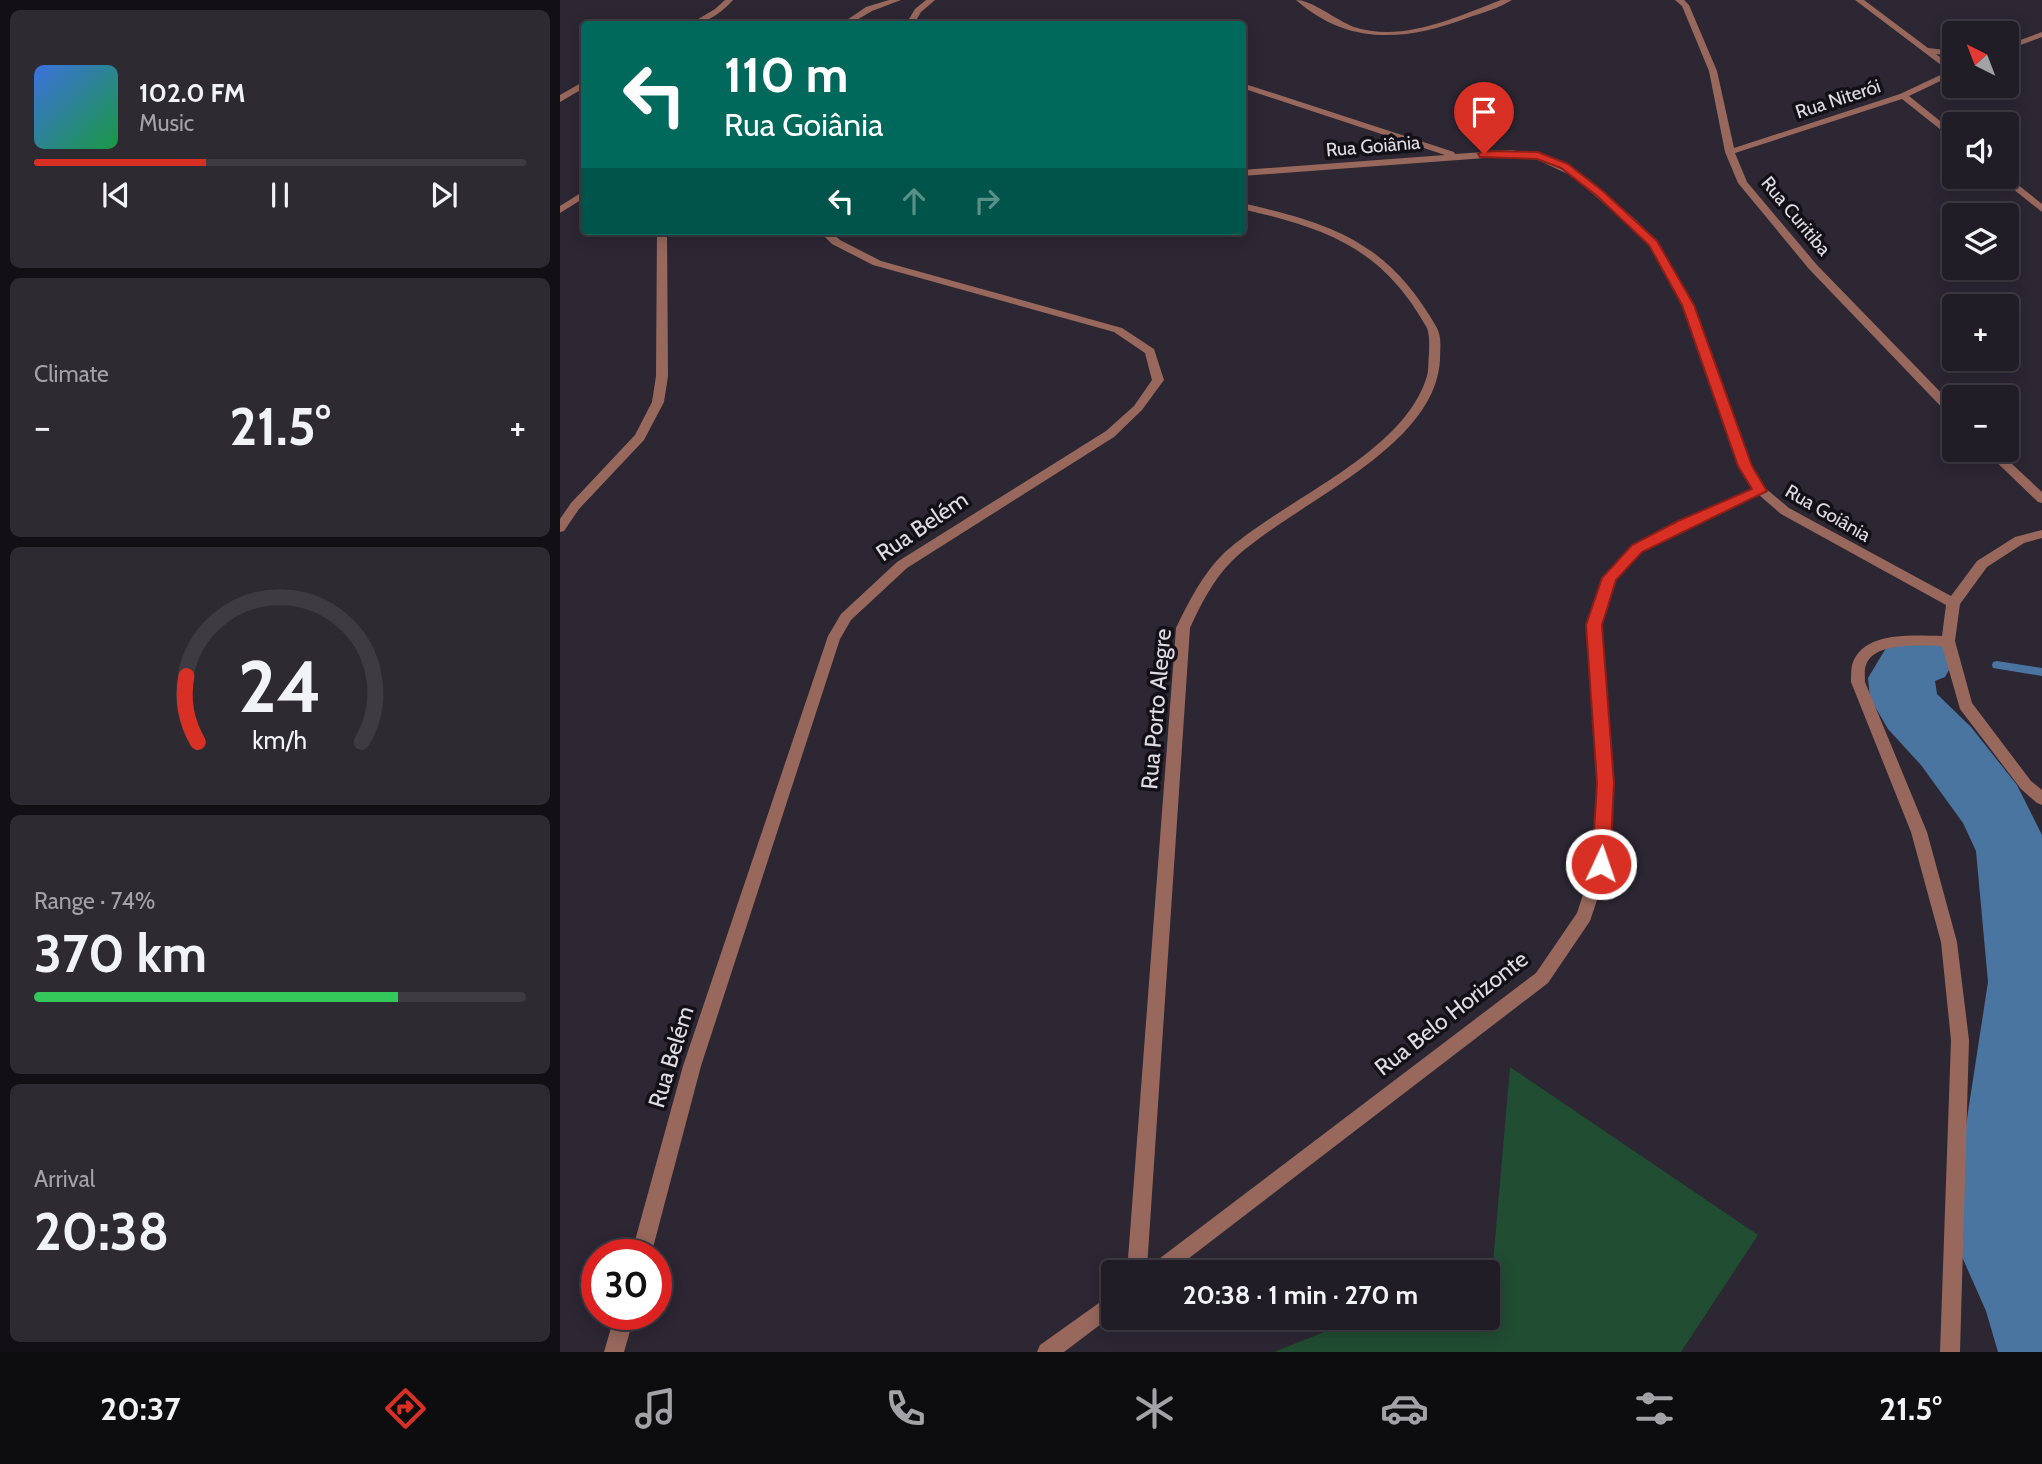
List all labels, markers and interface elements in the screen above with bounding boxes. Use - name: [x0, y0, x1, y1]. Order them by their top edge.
- north arrow: [1942, 21, 2020, 98]
- map controls: [1942, 21, 2019, 462]
- text: 110 m: [724, 45, 848, 104]
- icon: left: [609, 49, 700, 140]
- street label: Rua Niterói: [1793, 74, 1883, 124]
- text: 102.0 FM: [139, 77, 245, 109]
- pin: [1454, 82, 1514, 154]
- icon: arrive: [1465, 93, 1503, 131]
- text: Rua Goiânia: [724, 105, 883, 144]
- text: Music: [139, 109, 194, 137]
- button: sound: [1942, 112, 2019, 189]
- street label: Rua Goiânia: [1325, 130, 1421, 162]
- street label: Rua Curitiba: [1756, 172, 1836, 260]
- icon: previous: [97, 176, 135, 214]
- icon: pause: [261, 176, 299, 214]
- icon: next: [425, 176, 463, 214]
- icon: left: [822, 182, 860, 220]
- icon: ahead: [895, 182, 933, 220]
- icon: right: [968, 182, 1006, 220]
- button: layers: [1942, 203, 2019, 280]
- button: +: [1942, 294, 2019, 371]
- text: Climate: [34, 360, 109, 388]
- button: −: [1942, 385, 2019, 462]
- text: 21.5°: [229, 395, 331, 458]
- text: −: [34, 403, 51, 450]
- text: +: [509, 403, 526, 450]
- street label: Rua Goiânia: [1781, 479, 1875, 547]
- street label: Rua Belém: [871, 485, 973, 567]
- street label: Rua Porto Alegre: [1135, 627, 1177, 791]
- text: 24: [238, 642, 322, 730]
- text: km/h: [253, 725, 307, 755]
- position arrow: [1564, 827, 1638, 901]
- text: Range · 74%: [34, 887, 155, 915]
- text: 370 km: [34, 922, 207, 985]
- street label: Rua Belo Horizonte: [1369, 944, 1533, 1081]
- street label: Rua Belém: [642, 1003, 700, 1111]
- text: Arrival: [34, 1165, 95, 1193]
- text: 20:38: [34, 1200, 169, 1263]
- speed limit sign: 30: [581, 1239, 672, 1330]
- text: 20:38 · 1 min · 270 m: [1183, 1279, 1418, 1311]
- icon: directions: [381, 1384, 430, 1433]
- icon: music: [631, 1384, 680, 1433]
- icon: phone: [881, 1384, 930, 1433]
- icon: climate: [1130, 1384, 1179, 1433]
- icon: car: [1380, 1384, 1429, 1433]
- icon: filters: [1630, 1384, 1679, 1433]
- text: 20:37: [100, 1389, 181, 1428]
- text: 21.5°: [1879, 1389, 1942, 1428]

